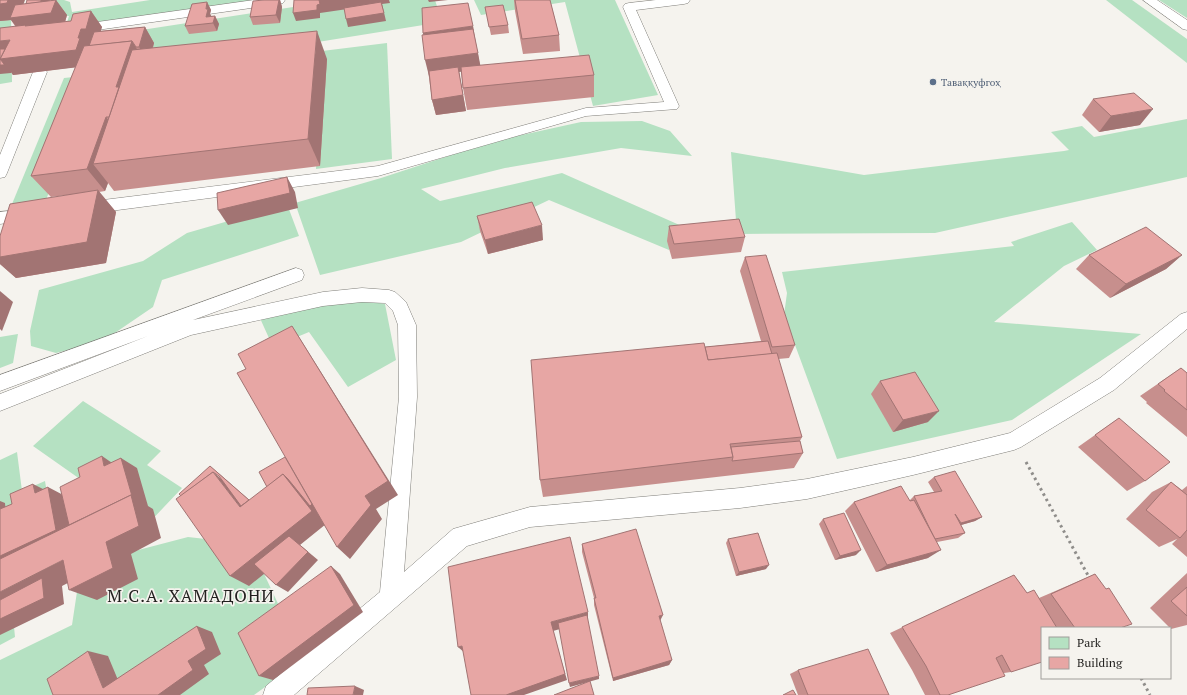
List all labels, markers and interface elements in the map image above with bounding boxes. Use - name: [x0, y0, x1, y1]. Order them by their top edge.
- place label: Таваққуфгоҳ: [941, 76, 1001, 89]
- marker: Таваққуфгоҳ: [928, 77, 938, 87]
- district label: М.С.А. ХАМАДОНИ: [107, 584, 275, 607]
- legend: [1041, 627, 1171, 679]
- text: Park: [1077, 635, 1102, 650]
- text: Building: [1077, 655, 1123, 670]

